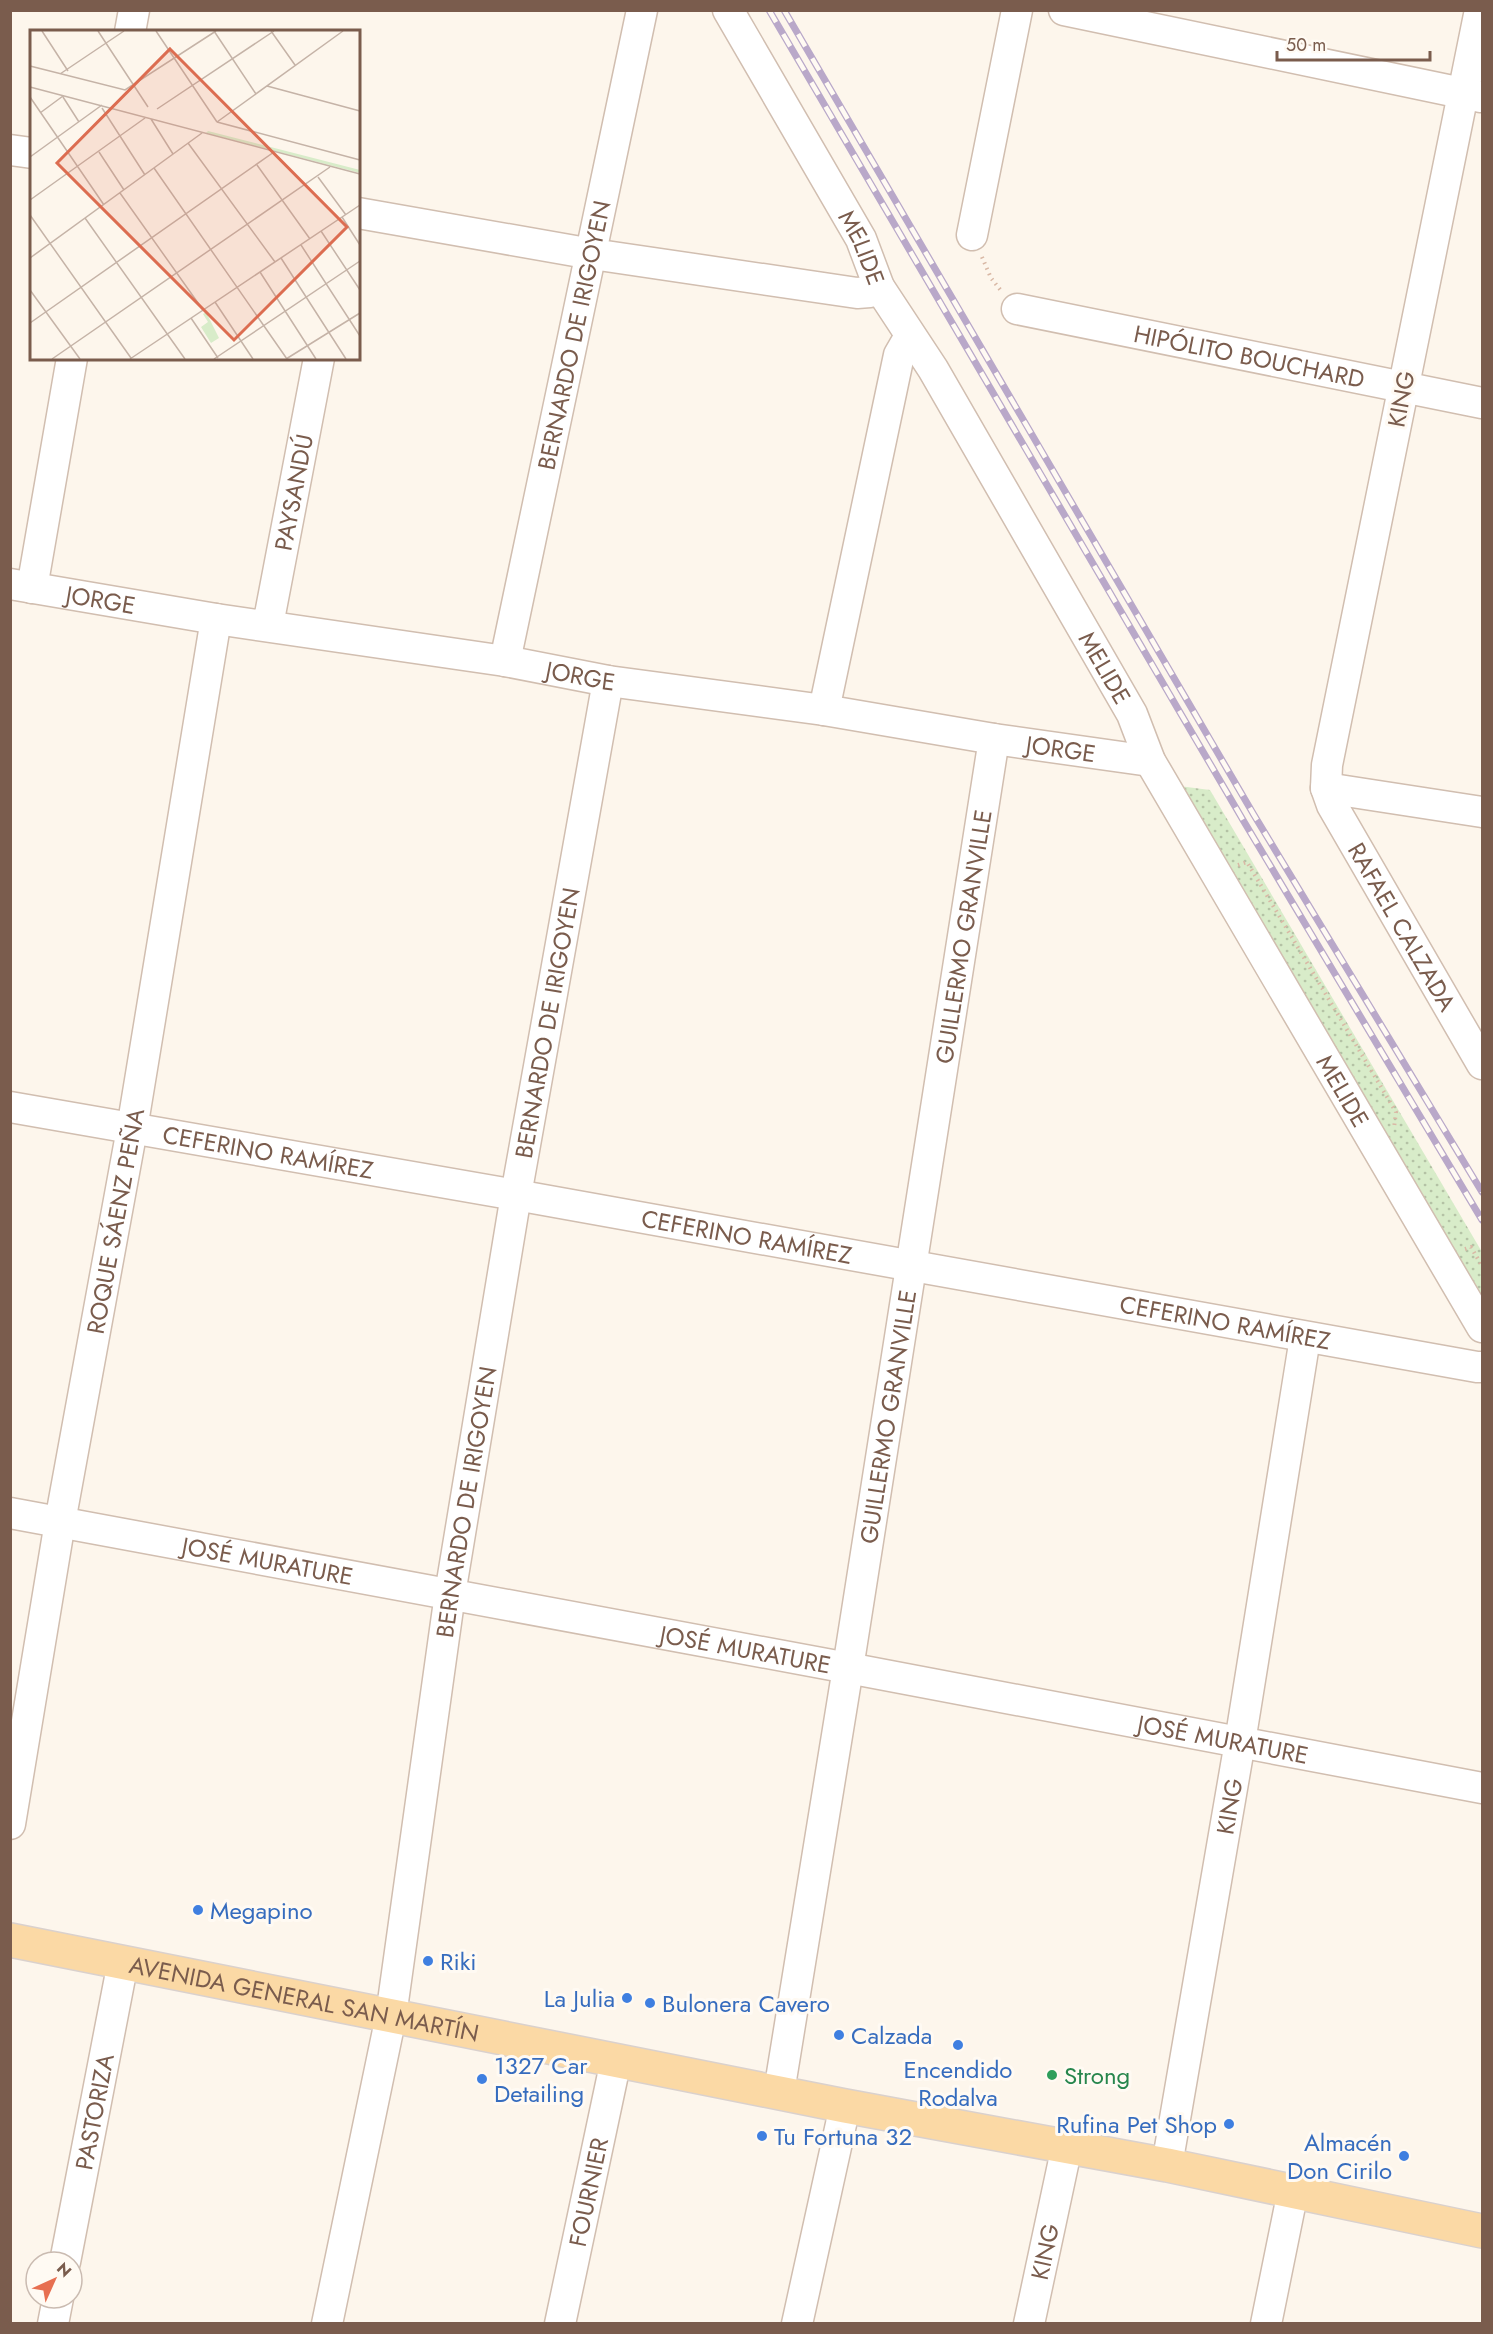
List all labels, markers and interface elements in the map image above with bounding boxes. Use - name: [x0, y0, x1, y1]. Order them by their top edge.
- scale bar: [1277, 24, 1430, 62]
- inset map: [30, 30, 360, 360]
- text: 50 m: [1286, 32, 1326, 58]
- street label: BERNARDO DE IRIGOYEN: [528, 197, 619, 473]
- street label: MELIDE: [830, 203, 894, 290]
- street label: HIPÓLITO BOUCHARD: [1131, 316, 1368, 396]
- street label: KING: [1378, 368, 1424, 430]
- street label: PAYSANDÚ: [265, 431, 322, 554]
- street label: JORGE: [60, 576, 138, 623]
- street label: MELIDE: [1070, 625, 1140, 711]
- street label: JORGE: [540, 651, 617, 699]
- street label: JORGE: [1021, 726, 1098, 771]
- street label: GUILLERMO GRANVILLE: [926, 807, 1000, 1066]
- street label: RAFAEL CALZADA: [1340, 836, 1465, 1018]
- street label: BERNARDO DE IRIGOYEN: [505, 885, 588, 1161]
- street label: MELIDE: [1308, 1048, 1378, 1133]
- street label: ROQUE SÁENZ PEÑA: [77, 1106, 153, 1337]
- street label: CEFERINO RAMÍREZ: [160, 1116, 376, 1187]
- street label: CEFERINO RAMÍREZ: [639, 1200, 855, 1272]
- street label: CEFERINO RAMÍREZ: [1117, 1286, 1333, 1358]
- street label: GUILLERMO GRANVILLE: [850, 1287, 925, 1546]
- street label: BERNARDO DE IRIGOYEN: [427, 1364, 505, 1640]
- street label: JOSÉ MURATURE: [176, 1527, 356, 1594]
- street label: JOSÉ MURATURE: [654, 1616, 834, 1682]
- street label: JOSÉ MURATURE: [1132, 1705, 1312, 1772]
- street label: KING: [1207, 1775, 1251, 1837]
- place label: Megapino: [210, 1893, 313, 1928]
- marker: Megapino: [191, 1903, 205, 1917]
- place label: Riki: [440, 1944, 476, 1979]
- street label: AVENIDA GENERAL SAN MARTÍN: [126, 1947, 482, 2050]
- marker: Riki: [421, 1954, 435, 1968]
- place label: La Julia: [544, 1981, 615, 2016]
- place label: Bulonera Cavero: [662, 1986, 830, 2021]
- marker: La Julia: [620, 1991, 634, 2005]
- marker: Bulonera Cavero: [643, 1996, 657, 2010]
- place label: Calzada: [851, 2018, 932, 2053]
- marker: Calzada: [832, 2028, 846, 2042]
- marker: Encendido Rodalva: [951, 2038, 965, 2052]
- place label: 1327 Car Detailing: [494, 2048, 588, 2111]
- street label: PASTORIZA: [66, 2051, 122, 2173]
- place label: Encendido Rodalva: [904, 2052, 1012, 2115]
- place label: Strong: [1064, 2058, 1130, 2093]
- marker: Strong: [1045, 2068, 1059, 2082]
- marker: 1327 Car Detailing: [475, 2072, 489, 2086]
- place label: Rufina Pet Shop: [1056, 2107, 1217, 2142]
- marker: Rufina Pet Shop: [1222, 2117, 1236, 2131]
- place label: Tu Fortuna 32: [774, 2119, 912, 2154]
- place label: Almacén Don Cirilo: [1287, 2125, 1392, 2188]
- marker: Tu Fortuna 32: [755, 2129, 769, 2143]
- street label: FOURNIER: [559, 2134, 617, 2250]
- marker: Almacén Don Cirilo: [1397, 2149, 1411, 2163]
- street label: KING: [1021, 2220, 1067, 2283]
- north arrow: [24, 2250, 84, 2310]
- text: N: [52, 2257, 77, 2282]

